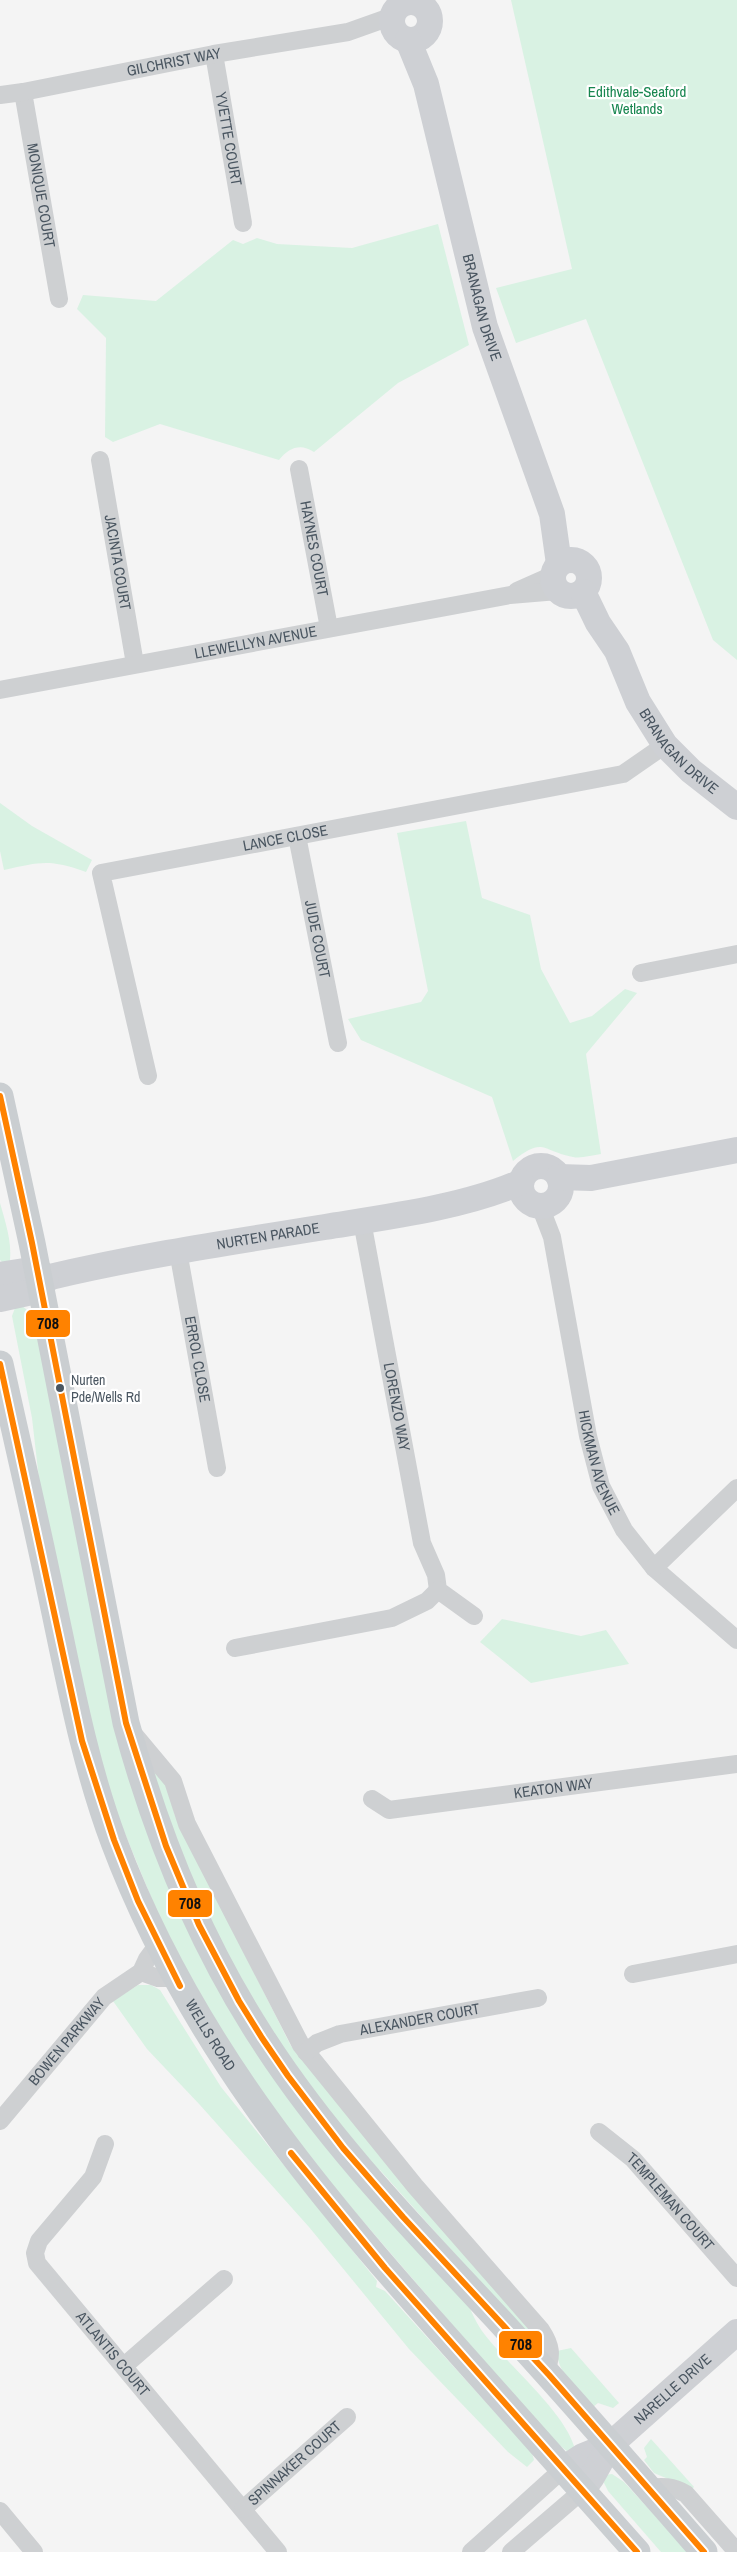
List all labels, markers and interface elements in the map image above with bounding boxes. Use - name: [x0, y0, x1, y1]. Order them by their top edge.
- street label: GILCHRIST WAY: [125, 42, 223, 81]
- park label: Edithvale-Seaford Wetlands: [588, 81, 686, 119]
- street label: YVETTE COURT: [211, 90, 247, 188]
- street label: MONIQUE COURT: [22, 141, 61, 250]
- street label: BRANAGAN DRIVE: [458, 252, 507, 364]
- street label: HAYNES COURT: [295, 499, 334, 598]
- street label: JACINTA COURT: [100, 513, 137, 612]
- street label: LLEWELLYN AVENUE: [193, 620, 318, 664]
- street label: BRANAGAN DRIVE: [635, 704, 723, 799]
- street label: LANCE CLOSE: [241, 819, 330, 856]
- street label: JUDE COURT: [300, 898, 336, 980]
- street label: NURTEN PARADE: [215, 1217, 321, 1254]
- line badge: 708: [25, 1309, 71, 1338]
- text: 708: [37, 1312, 59, 1334]
- street label: ERROL CLOSE: [180, 1314, 216, 1404]
- street label: LORENZO WAY: [379, 1361, 416, 1453]
- place label: Nurten Pde/Wells Rd: [71, 1371, 140, 1406]
- marker: Nurten Pde/Wells Rd: [54, 1382, 66, 1394]
- street label: HICKMAN AVENUE: [574, 1408, 625, 1519]
- street label: KEATON WAY: [512, 1772, 595, 1803]
- line badge: 708: [167, 1889, 213, 1918]
- text: 708: [179, 1892, 201, 1914]
- street label: BOWEN PARKWAY: [23, 1992, 110, 2090]
- street label: WELLS ROAD: [181, 1995, 241, 2075]
- street label: ALEXANDER COURT: [357, 1998, 482, 2040]
- street label: TEMPLEMAN COURT: [623, 2147, 720, 2255]
- street label: ATLANTIS COURT: [71, 2306, 155, 2401]
- line badge: 708: [498, 2330, 543, 2359]
- text: 708: [510, 2333, 532, 2355]
- street label: NARELLE DRIVE: [629, 2349, 716, 2429]
- street label: SPINNAKER COURT: [243, 2416, 346, 2510]

